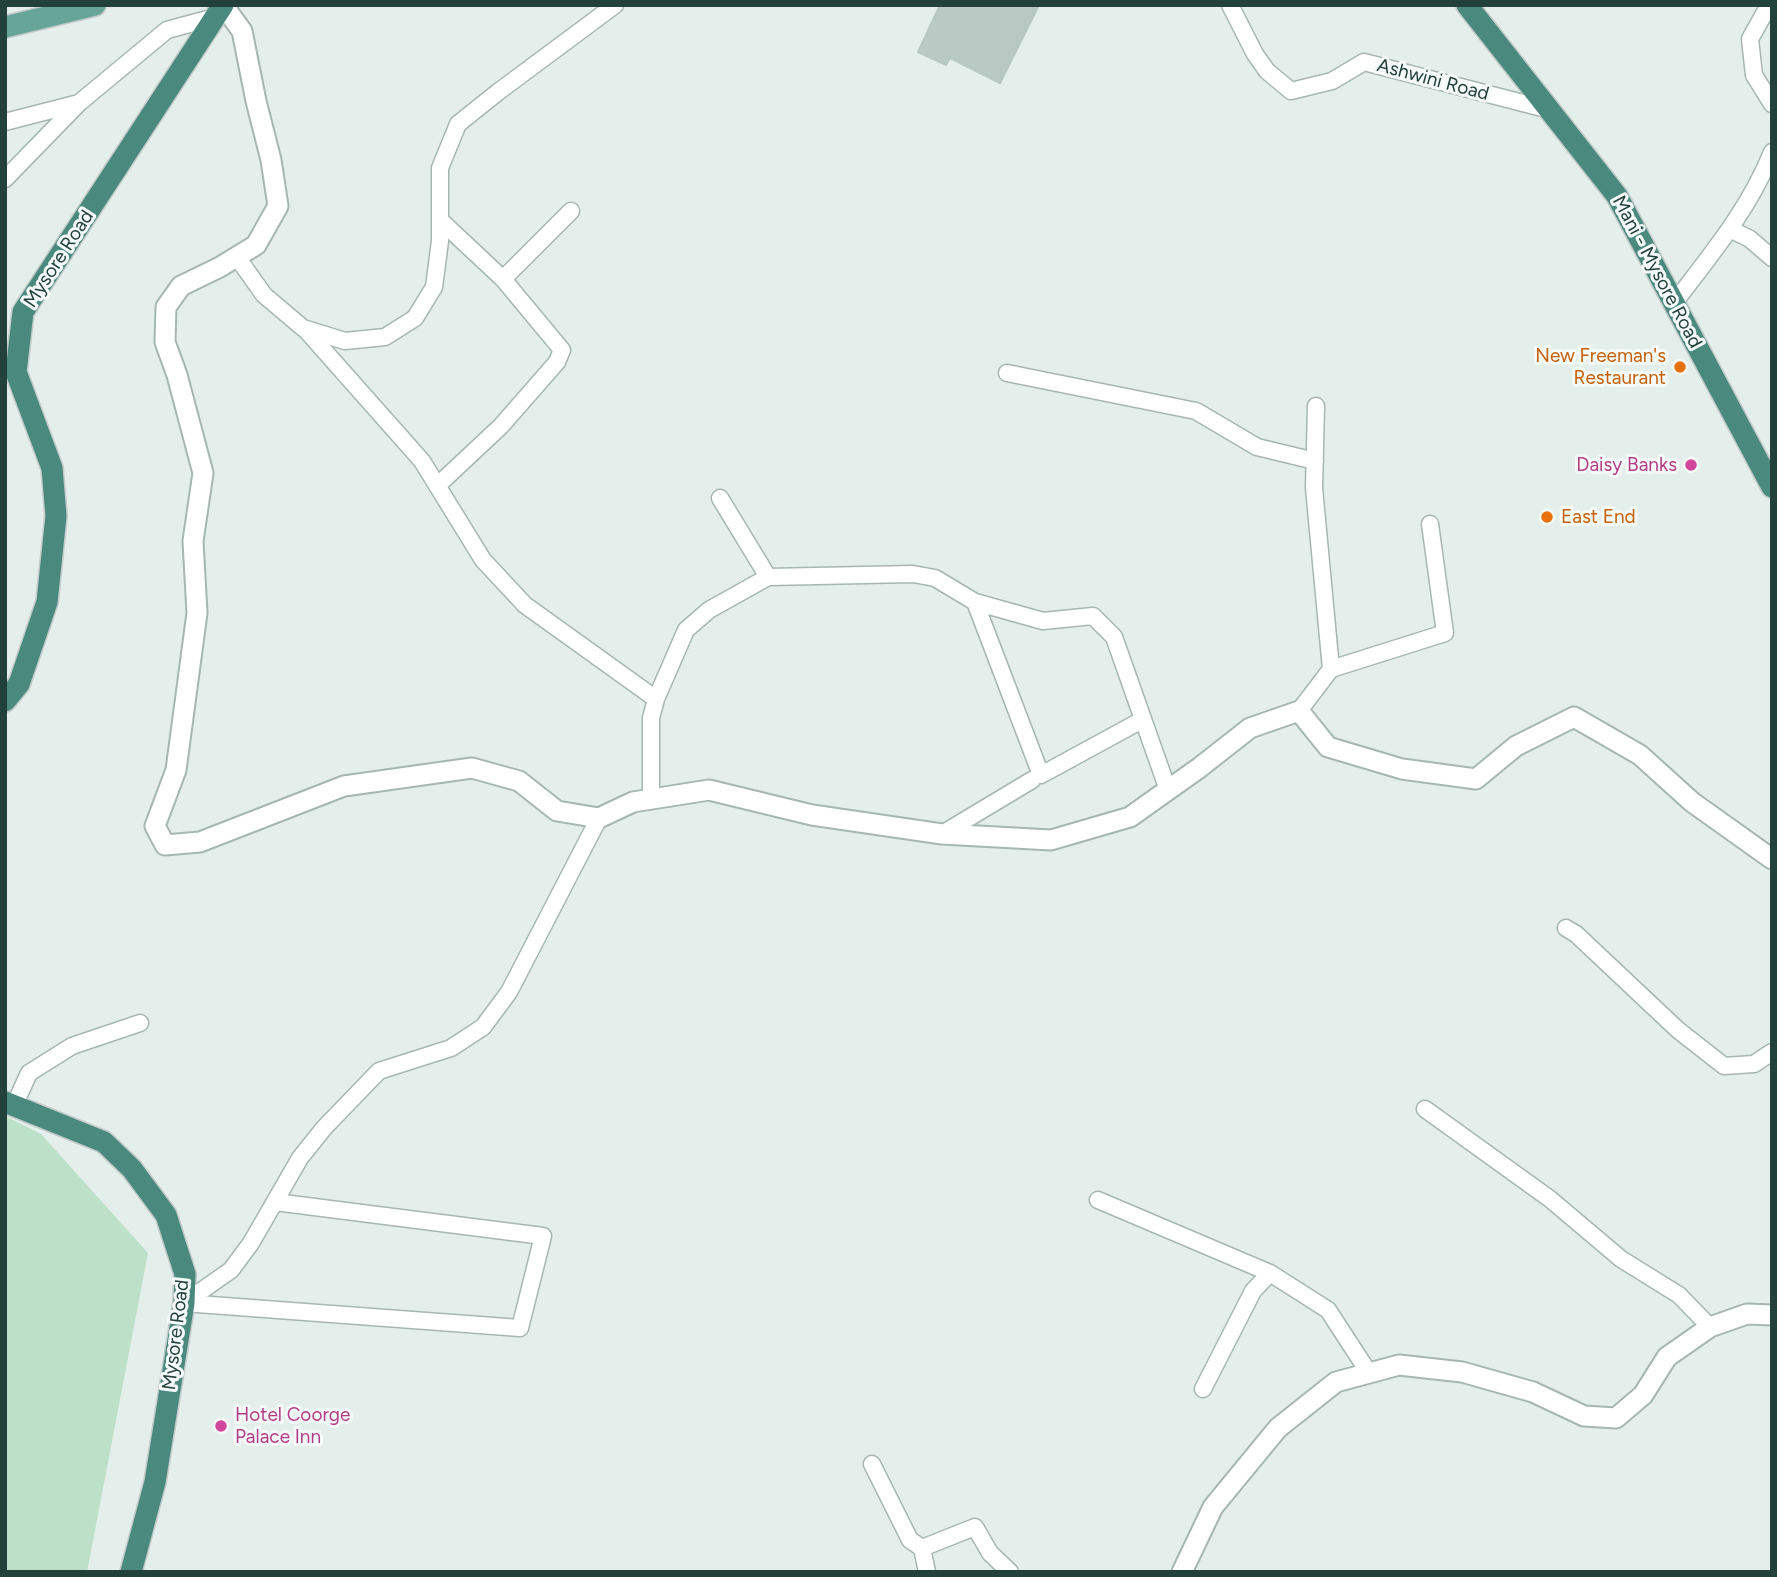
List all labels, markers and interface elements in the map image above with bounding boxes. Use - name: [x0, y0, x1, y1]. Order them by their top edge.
- street label: Ashwini Road: [1375, 54, 1491, 106]
- street label: Mani - Mysore Road: [1607, 192, 1707, 352]
- street label: Mysore Road: [19, 206, 99, 312]
- place label: New Freeman's Restaurant: [1535, 345, 1666, 389]
- marker: New Freeman's Restaurant: [1672, 359, 1688, 375]
- place label: Daisy Banks: [1576, 454, 1677, 476]
- marker: Daisy Banks: [1683, 457, 1699, 473]
- place label: East End: [1561, 506, 1636, 528]
- marker: East End: [1539, 509, 1555, 525]
- street label: Mysore Road: [158, 1278, 194, 1392]
- place label: Hotel Coorge Palace Inn: [235, 1404, 350, 1448]
- marker: Hotel Coorge Palace Inn: [213, 1418, 229, 1434]

